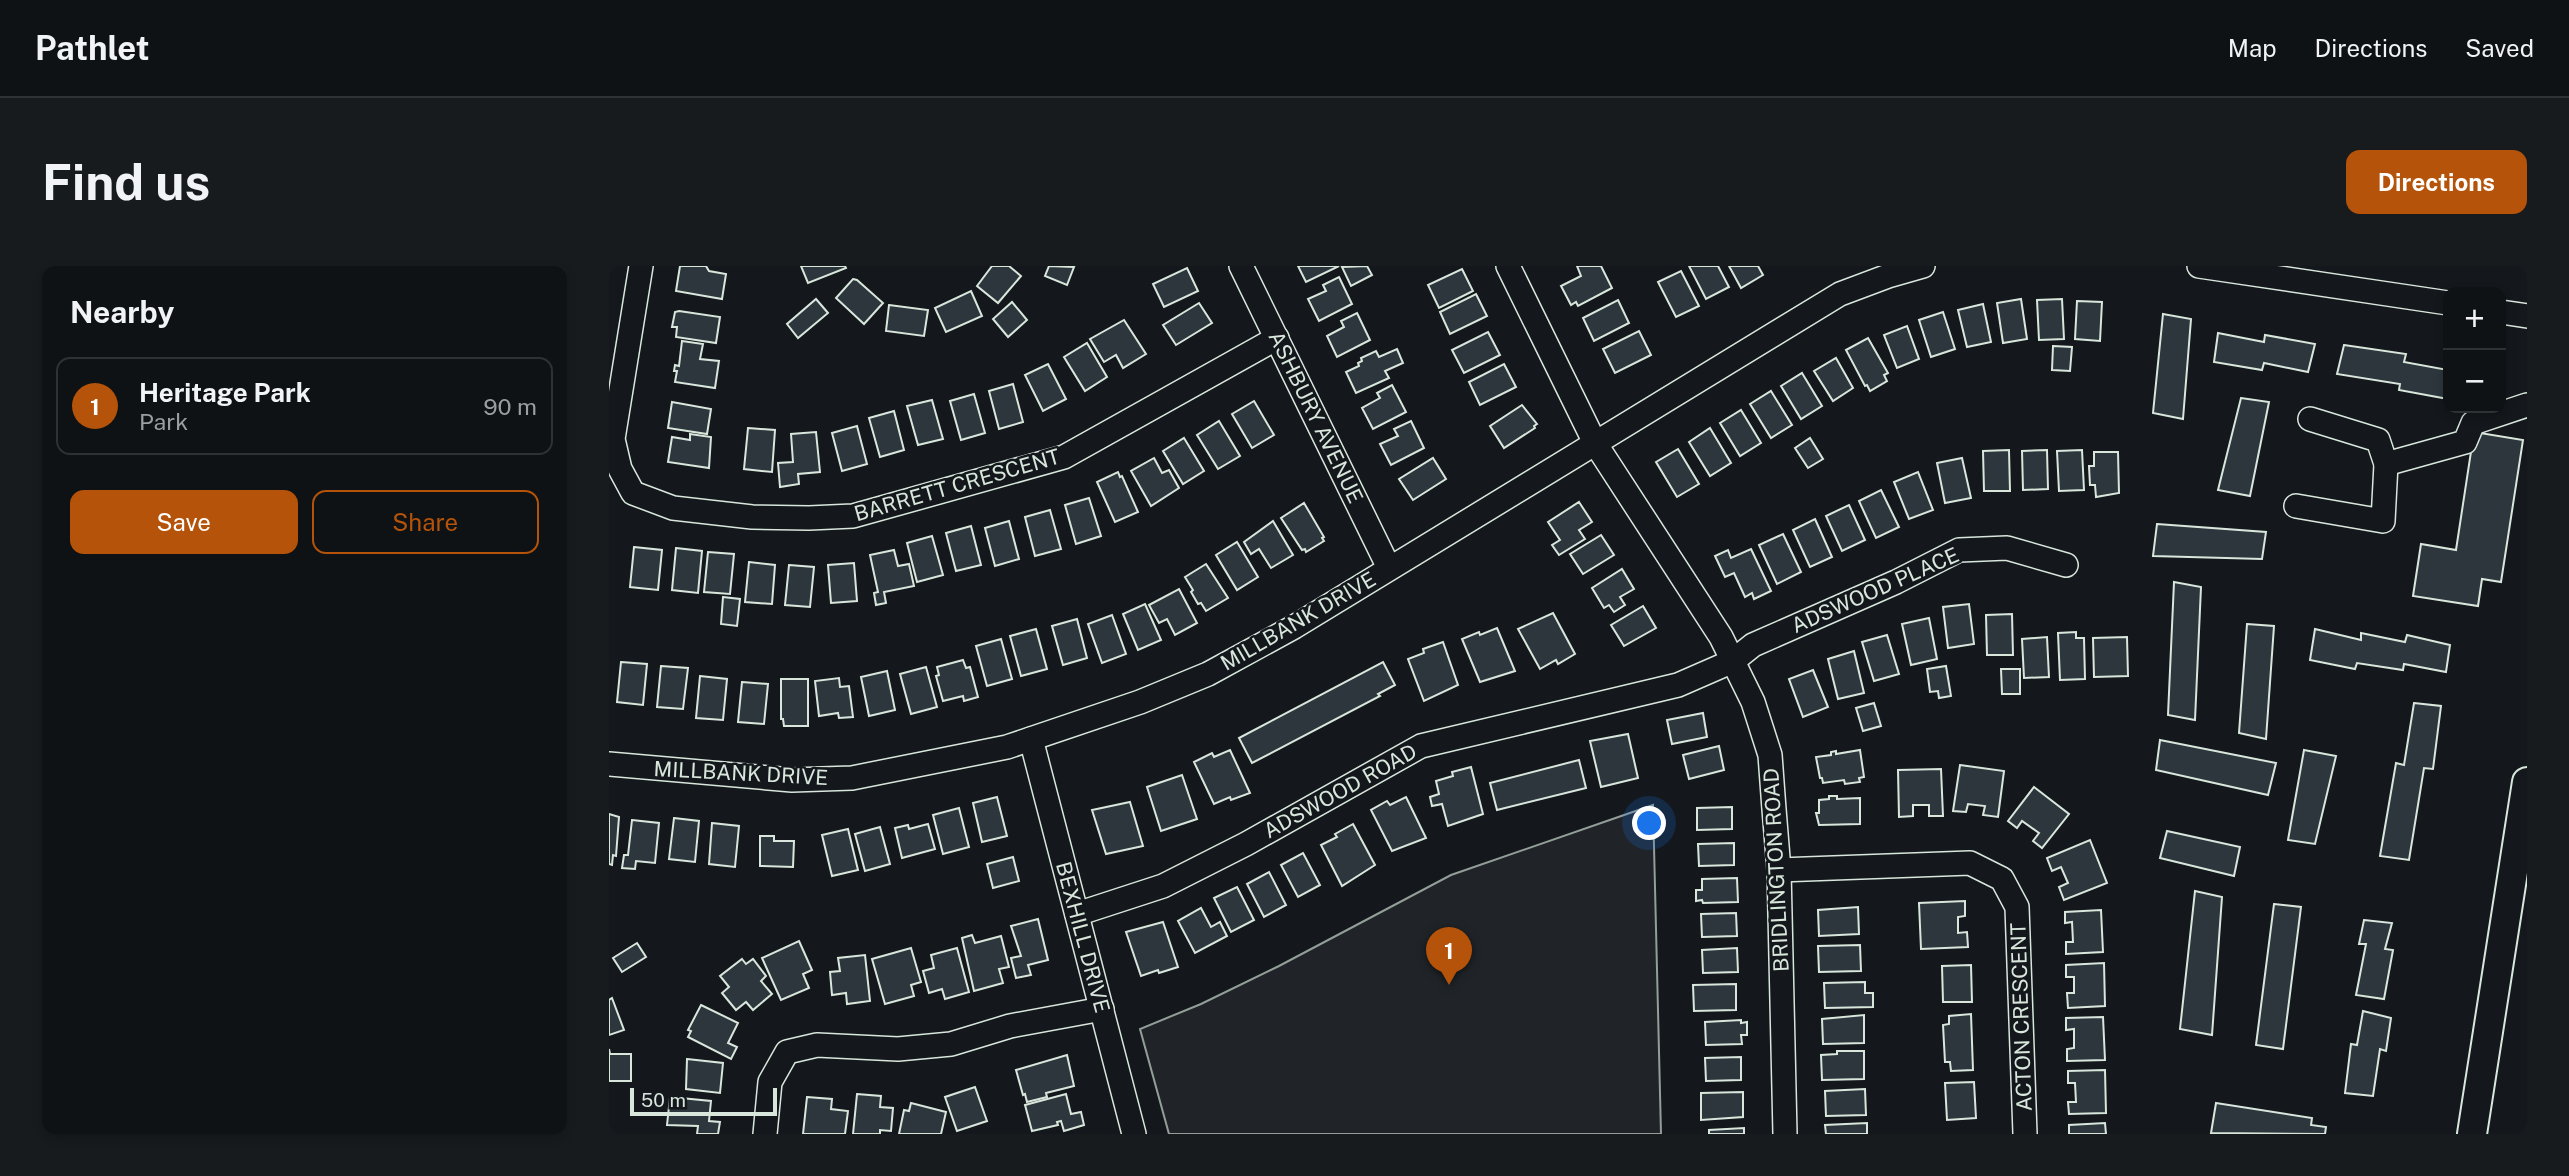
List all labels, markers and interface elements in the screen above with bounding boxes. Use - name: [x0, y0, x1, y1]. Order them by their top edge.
- text: Pathlet: [35, 29, 150, 67]
- text: Map: [2228, 34, 2277, 62]
- text: Directions: [2315, 34, 2427, 62]
- text: Saved: [2465, 34, 2534, 62]
- button: Directions: [2346, 150, 2527, 214]
- text: Find us: [42, 153, 210, 211]
- map controls: [2443, 287, 2506, 413]
- button: +: [2443, 287, 2506, 350]
- text: Nearby: [70, 294, 174, 330]
- street label: ASHBURY AVENUE: [1263, 327, 1369, 507]
- button: −: [2443, 350, 2506, 413]
- text: Heritage Park: [139, 377, 311, 408]
- text: 1: [90, 393, 100, 420]
- text: 90 m: [483, 393, 537, 420]
- text: Park: [139, 408, 188, 435]
- street label: BARRETT CRESCENT: [851, 444, 1063, 526]
- button: Save: [70, 490, 298, 554]
- button: Share: [312, 490, 539, 554]
- street label: ADSWOOD PLACE: [1787, 542, 1963, 638]
- street label: MILLBANK DRIVE: [1216, 566, 1380, 676]
- street label: ADSWOOD ROAD: [1259, 739, 1421, 843]
- street label: MILLBANK DRIVE: [653, 756, 829, 790]
- street label: BRIDLINGTON ROAD: [1758, 767, 1794, 973]
- your location: [1632, 806, 1666, 840]
- street label: BEXHILL DRIVE: [1051, 859, 1115, 1015]
- street label: ACTON CRESCENT: [2005, 922, 2037, 1112]
- pin: 1: [1426, 927, 1472, 985]
- scale bar: [630, 1085, 777, 1117]
- text: 50 m: [641, 1089, 686, 1111]

